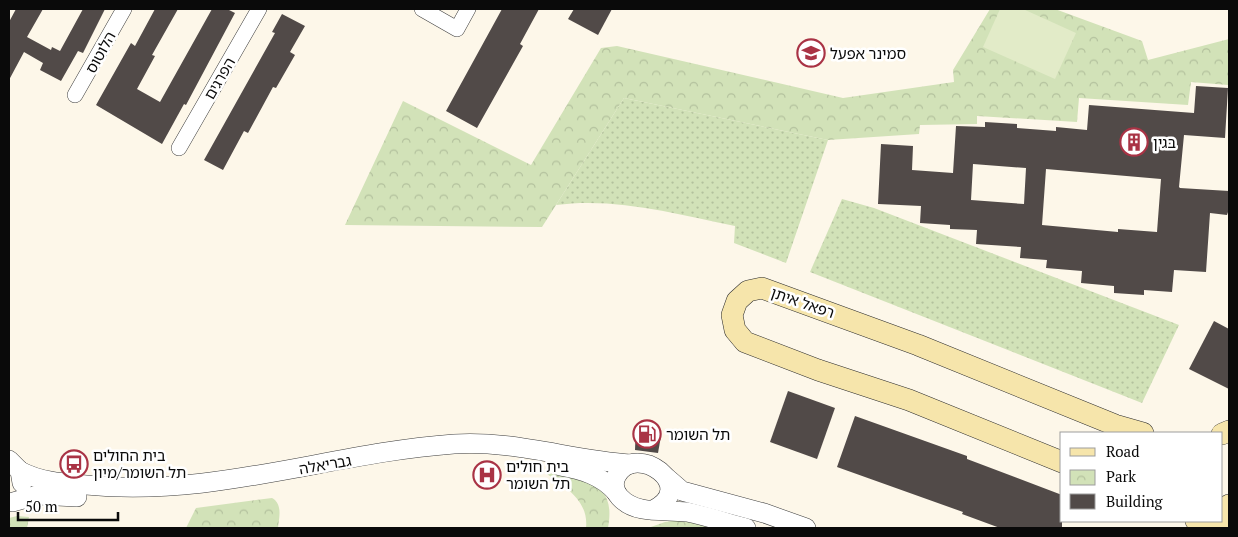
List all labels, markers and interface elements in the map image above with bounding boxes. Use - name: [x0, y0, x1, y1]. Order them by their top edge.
- street label: הלוטוס: [80, 27, 120, 77]
- school or university icon: סמינר אפעל: [796, 38, 826, 68]
- place label: סמינר אפעל: [830, 43, 906, 63]
- street label: הפרגים: [199, 53, 239, 103]
- building icon: בגין: [1119, 127, 1149, 157]
- place label: בגין: [1153, 132, 1176, 152]
- street label: רפאל איתן: [769, 282, 837, 322]
- fuel station icon: תל השומר: [632, 419, 662, 449]
- place label: תל השומר: [666, 424, 730, 444]
- legend: [1060, 432, 1223, 522]
- text: Road: [1106, 441, 1139, 461]
- place label: בית החולים תל השומר/מיון: [93, 445, 186, 482]
- bus stop icon: בית החולים תל השומר/מיון: [59, 449, 89, 479]
- street label: גבריאלה: [297, 450, 353, 478]
- place label: בית חולים תל השומר: [506, 456, 570, 493]
- hospital icon: בית חולים תל השומר: [472, 460, 502, 490]
- text: Park: [1106, 466, 1136, 486]
- scale bar: [18, 490, 118, 522]
- text: Building: [1106, 491, 1164, 511]
- text: 50 m: [25, 496, 58, 516]

